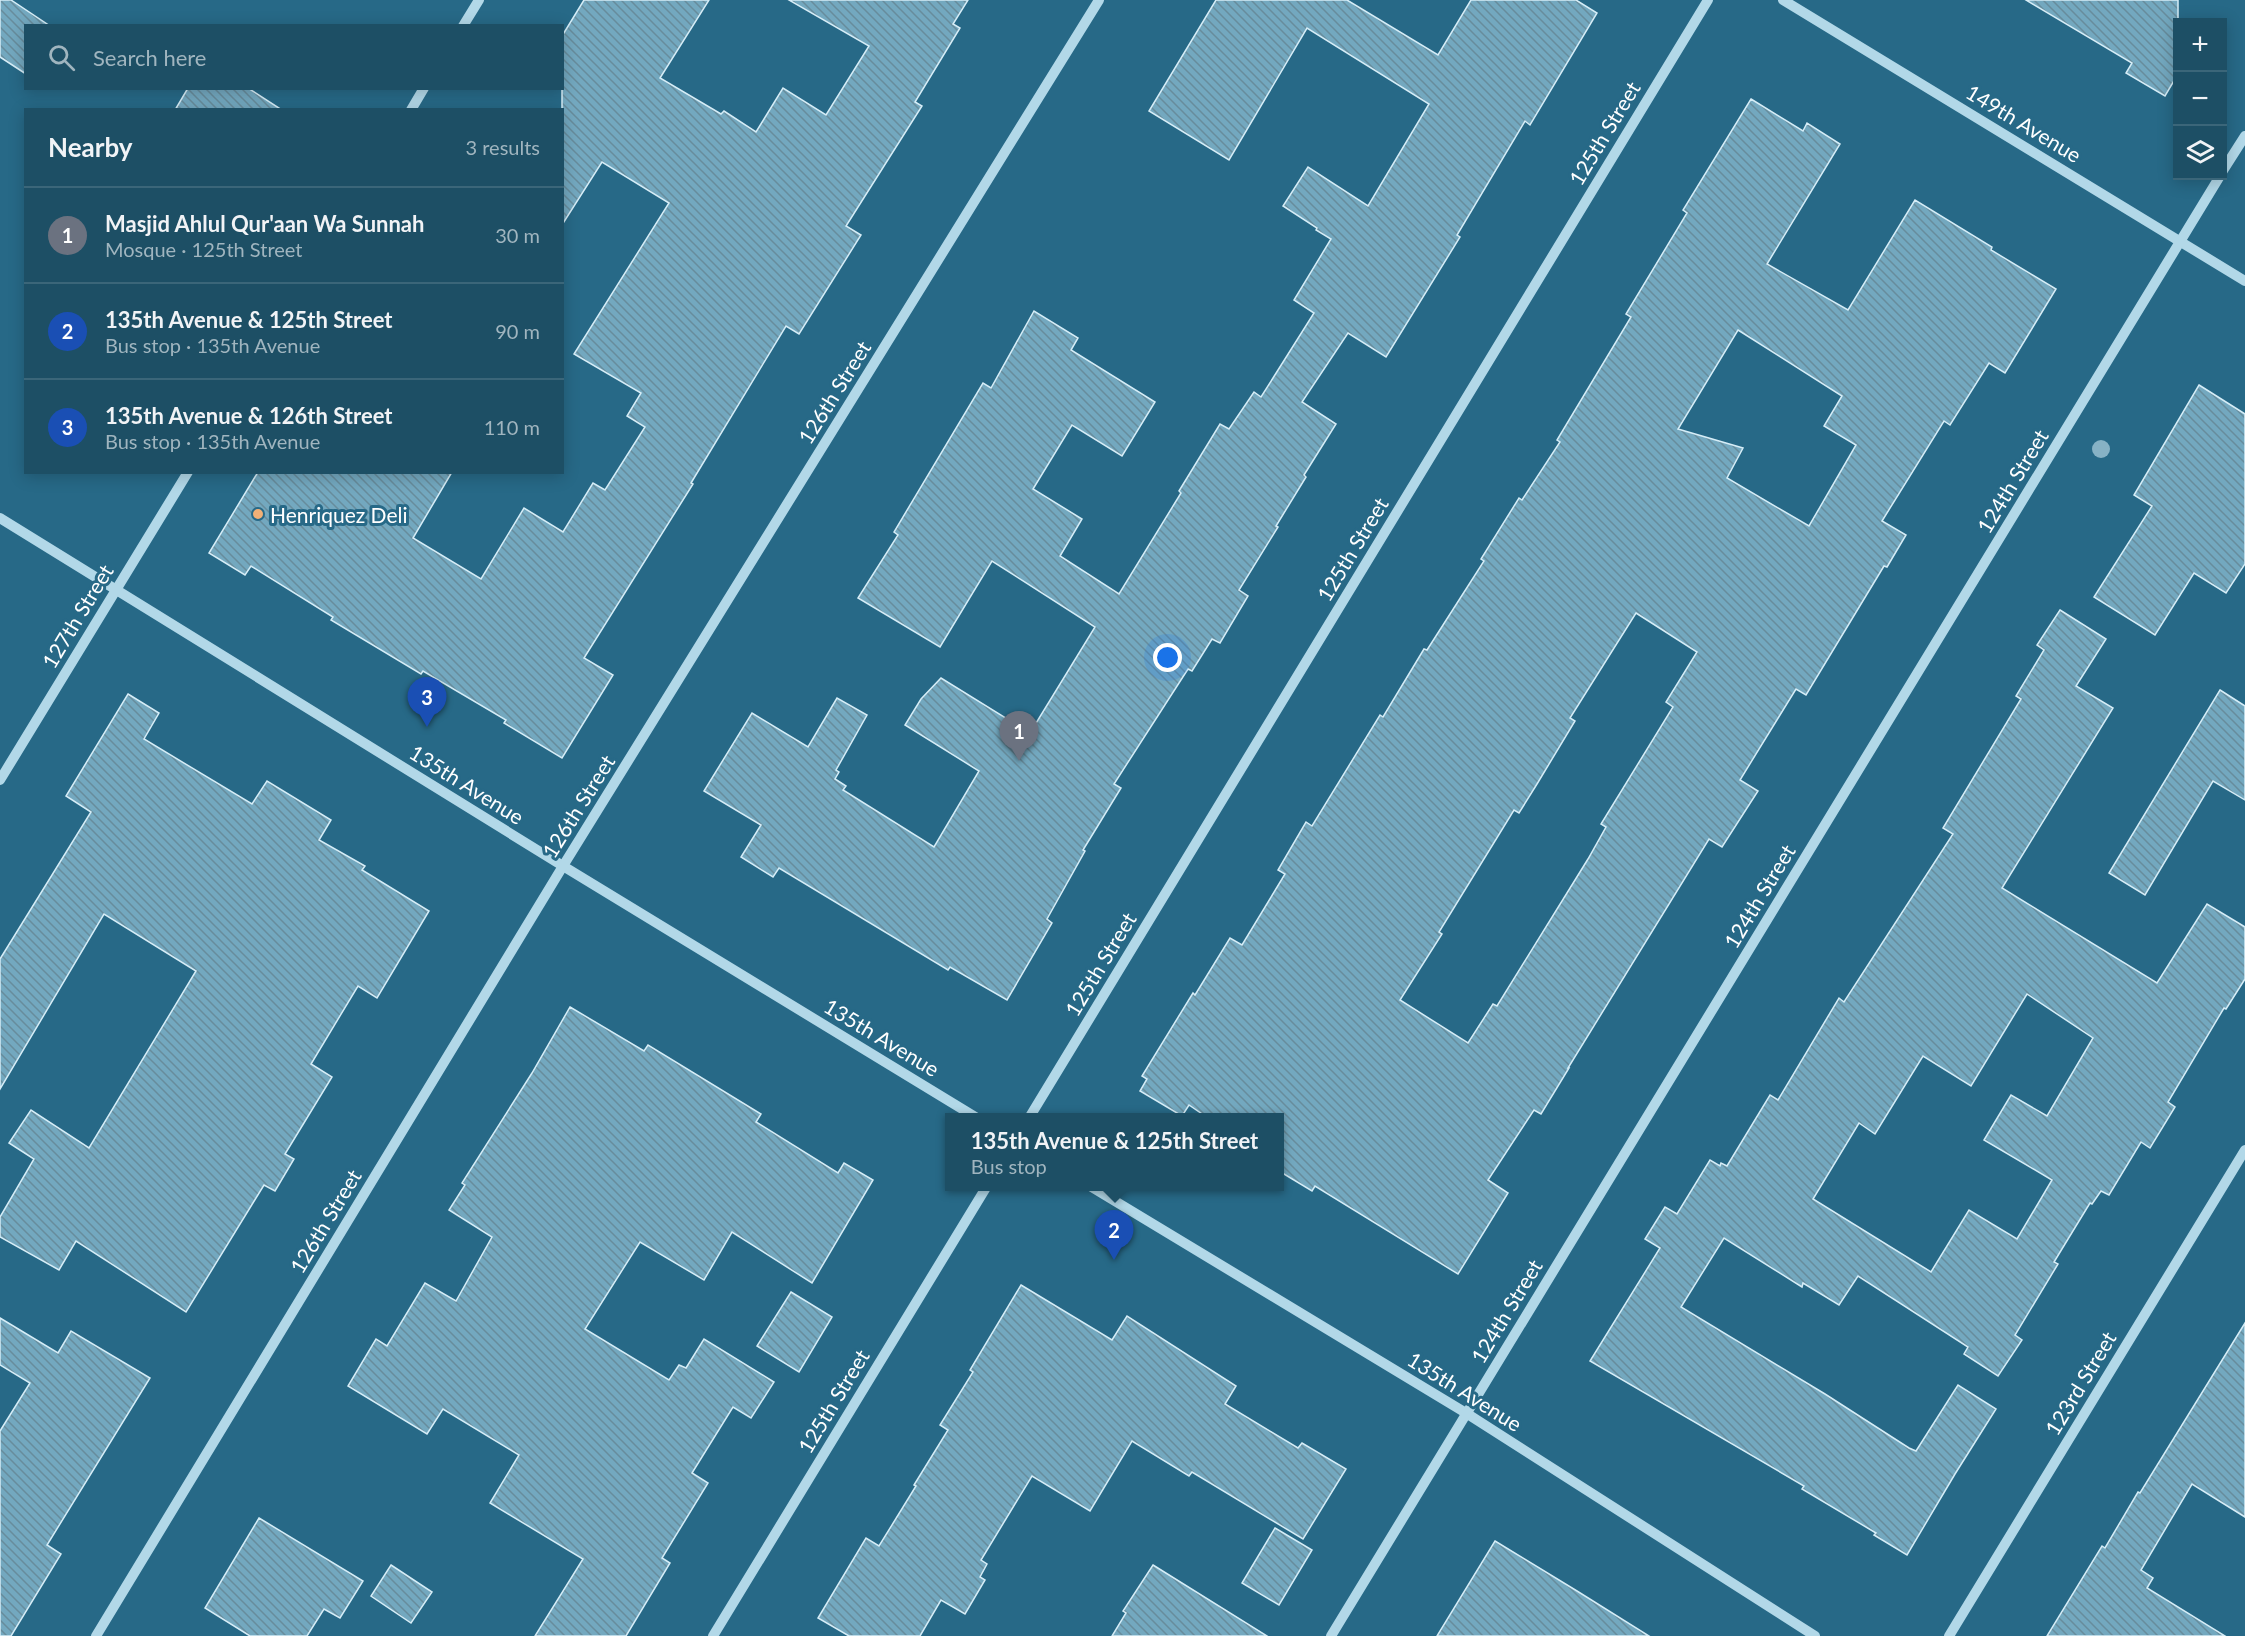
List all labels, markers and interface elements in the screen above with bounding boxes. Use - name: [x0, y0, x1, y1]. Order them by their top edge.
- map controls: [2173, 18, 2227, 180]
- button: +: [2173, 18, 2227, 72]
- search box: [24, 24, 564, 90]
- icon: search: [45, 41, 78, 74]
- text: Search here: [93, 44, 206, 71]
- button: −: [2173, 72, 2227, 126]
- street label: 125th Street: [1563, 76, 1645, 189]
- street label: 149th Avenue: [1962, 79, 2086, 167]
- button: layers: [2173, 126, 2227, 180]
- text: Nearby: [48, 131, 133, 163]
- text: 3 results: [465, 135, 540, 159]
- text: Masjid Ahlul Qur'aan Wa Sunnah: [105, 210, 424, 237]
- text: 1: [62, 223, 73, 247]
- text: 30 m: [495, 223, 540, 247]
- text: Mosque · 125th Street: [105, 237, 303, 261]
- text: 135th Avenue & 125th Street: [105, 306, 392, 333]
- text: 2: [62, 319, 73, 343]
- text: 90 m: [495, 319, 540, 343]
- text: Bus stop · 135th Avenue: [105, 333, 320, 357]
- street label: 126th Street: [793, 336, 876, 448]
- text: 135th Avenue & 126th Street: [105, 402, 392, 429]
- text: 3: [62, 415, 73, 439]
- text: 110 m: [484, 415, 540, 439]
- street label: 124th Street: [1971, 424, 2053, 537]
- text: Bus stop · 135th Avenue: [105, 429, 320, 453]
- street label: 125th Street: [1311, 492, 1393, 605]
- place label: Henriquez Deli: [270, 502, 408, 527]
- marker: Henriquez Deli: [251, 507, 265, 521]
- street label: 127th Street: [36, 559, 118, 672]
- your location: [1153, 643, 1182, 672]
- pin: 3: [408, 678, 446, 727]
- pin: 1: [1000, 712, 1038, 761]
- street label: 135th Avenue: [405, 739, 529, 829]
- street label: 126th Street: [537, 750, 620, 862]
- street label: 124th Street: [1718, 839, 1800, 952]
- street label: 125th Street: [1059, 907, 1141, 1020]
- street label: 135th Avenue: [820, 993, 944, 1081]
- popup: [945, 1113, 1284, 1191]
- text: 135th Avenue & 125th Street: [971, 1127, 1258, 1154]
- text: Bus stop: [971, 1154, 1047, 1178]
- street label: 126th Street: [284, 1164, 366, 1277]
- pin: 2: [1094, 1210, 1134, 1260]
- street label: 124th Street: [1465, 1254, 1547, 1367]
- street label: 123rd Street: [2039, 1326, 2121, 1439]
- street label: 125th Street: [792, 1344, 874, 1457]
- street label: 135th Avenue: [1403, 1346, 1527, 1436]

